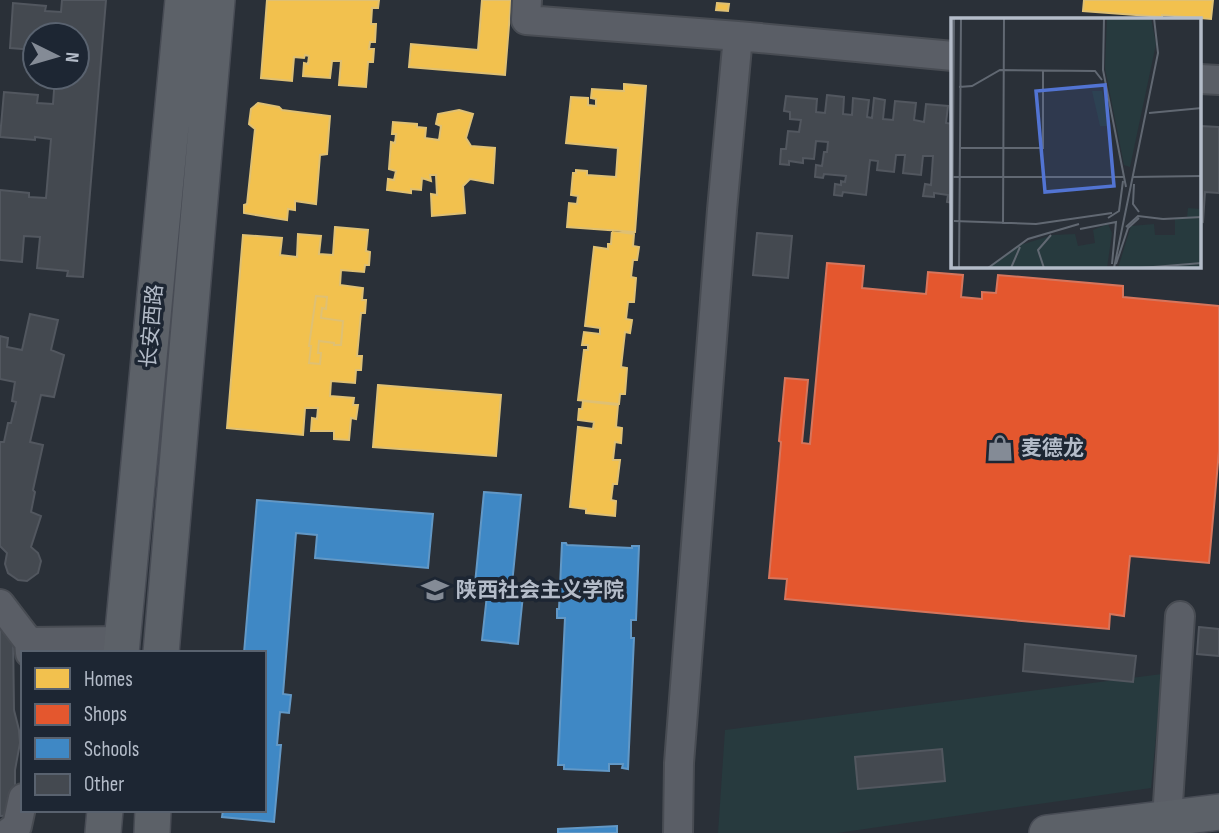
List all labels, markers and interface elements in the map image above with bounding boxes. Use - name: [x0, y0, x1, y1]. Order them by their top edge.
- inset map: [951, 18, 1202, 268]
- north arrow: [21, 21, 91, 91]
- text: N: [60, 51, 83, 63]
- street label: 长安西路: [136, 283, 168, 369]
- shop icon: 麦德龙: [985, 433, 1015, 463]
- place label: 麦德龙: [1021, 436, 1084, 461]
- school or university icon: 陕西社会主义学院: [420, 575, 450, 605]
- place label: 陕西社会主义学院: [456, 578, 624, 603]
- legend: [21, 651, 266, 812]
- text: Homes: [84, 667, 133, 692]
- text: Shops: [84, 702, 127, 727]
- text: Schools: [84, 737, 139, 762]
- text: Other: [84, 772, 124, 797]

